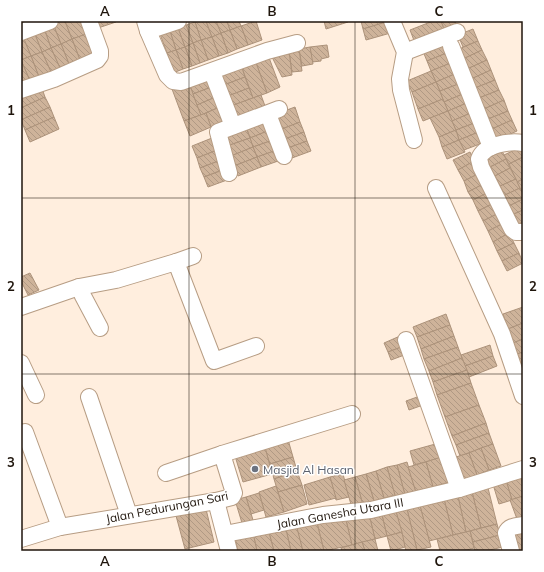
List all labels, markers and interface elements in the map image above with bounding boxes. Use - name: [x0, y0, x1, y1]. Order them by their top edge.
- text: A: [100, 3, 110, 19]
- text: B: [268, 3, 277, 19]
- text: C: [435, 3, 444, 19]
- text: 1: [7, 102, 15, 118]
- text: 1: [529, 102, 537, 118]
- text: 2: [7, 278, 15, 294]
- text: 2: [529, 278, 537, 294]
- text: 3: [7, 454, 15, 470]
- text: 3: [529, 454, 537, 470]
- place label: Masjid Al Hasan: [263, 462, 354, 477]
- marker: Masjid Al Hasan: [250, 464, 260, 474]
- street label: Jalan Pedurungan Sari: [105, 488, 230, 526]
- street label: Jalan Ganesha Utara III: [276, 494, 404, 532]
- text: A: [100, 553, 110, 569]
- text: B: [268, 553, 277, 569]
- text: C: [435, 553, 444, 569]

